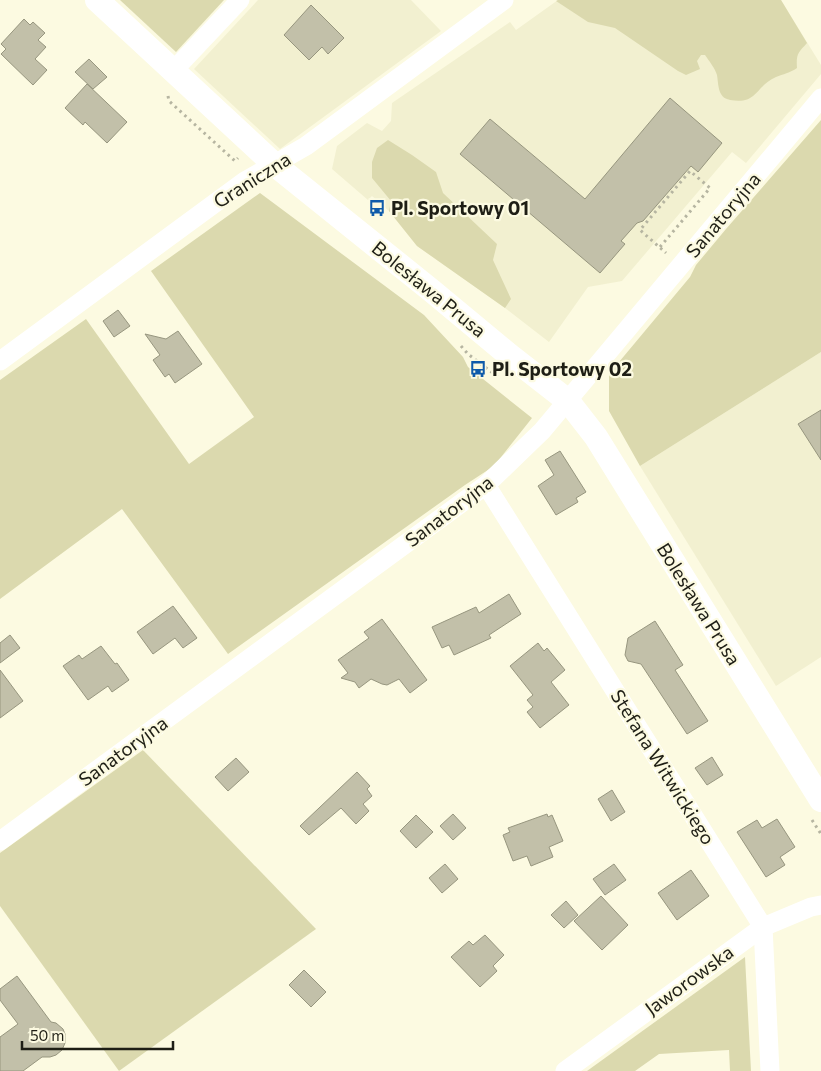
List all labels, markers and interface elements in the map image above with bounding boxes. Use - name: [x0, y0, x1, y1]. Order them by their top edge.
- street label: Graniczna: [209, 147, 295, 212]
- street label: Sanatoryjna: [680, 167, 765, 262]
- place label: Pl. Sportowy 01: [391, 196, 529, 219]
- bus stop icon: Pl. Sportowy 01: [367, 198, 387, 218]
- street label: Bolesława Prusa: [368, 236, 491, 342]
- place label: Pl. Sportowy 02: [492, 357, 632, 380]
- bus stop icon: Pl. Sportowy 02: [468, 359, 488, 379]
- street label: Sanatoryjna: [400, 470, 497, 551]
- street label: Bolesława Prusa: [653, 538, 746, 669]
- street label: Stefana Witwickiego: [606, 685, 720, 848]
- street label: Sanatoryjna: [74, 711, 172, 790]
- street label: Jaworowska: [640, 940, 737, 1019]
- scale bar: [22, 1018, 174, 1050]
- text: 50 m: [30, 1026, 64, 1044]

